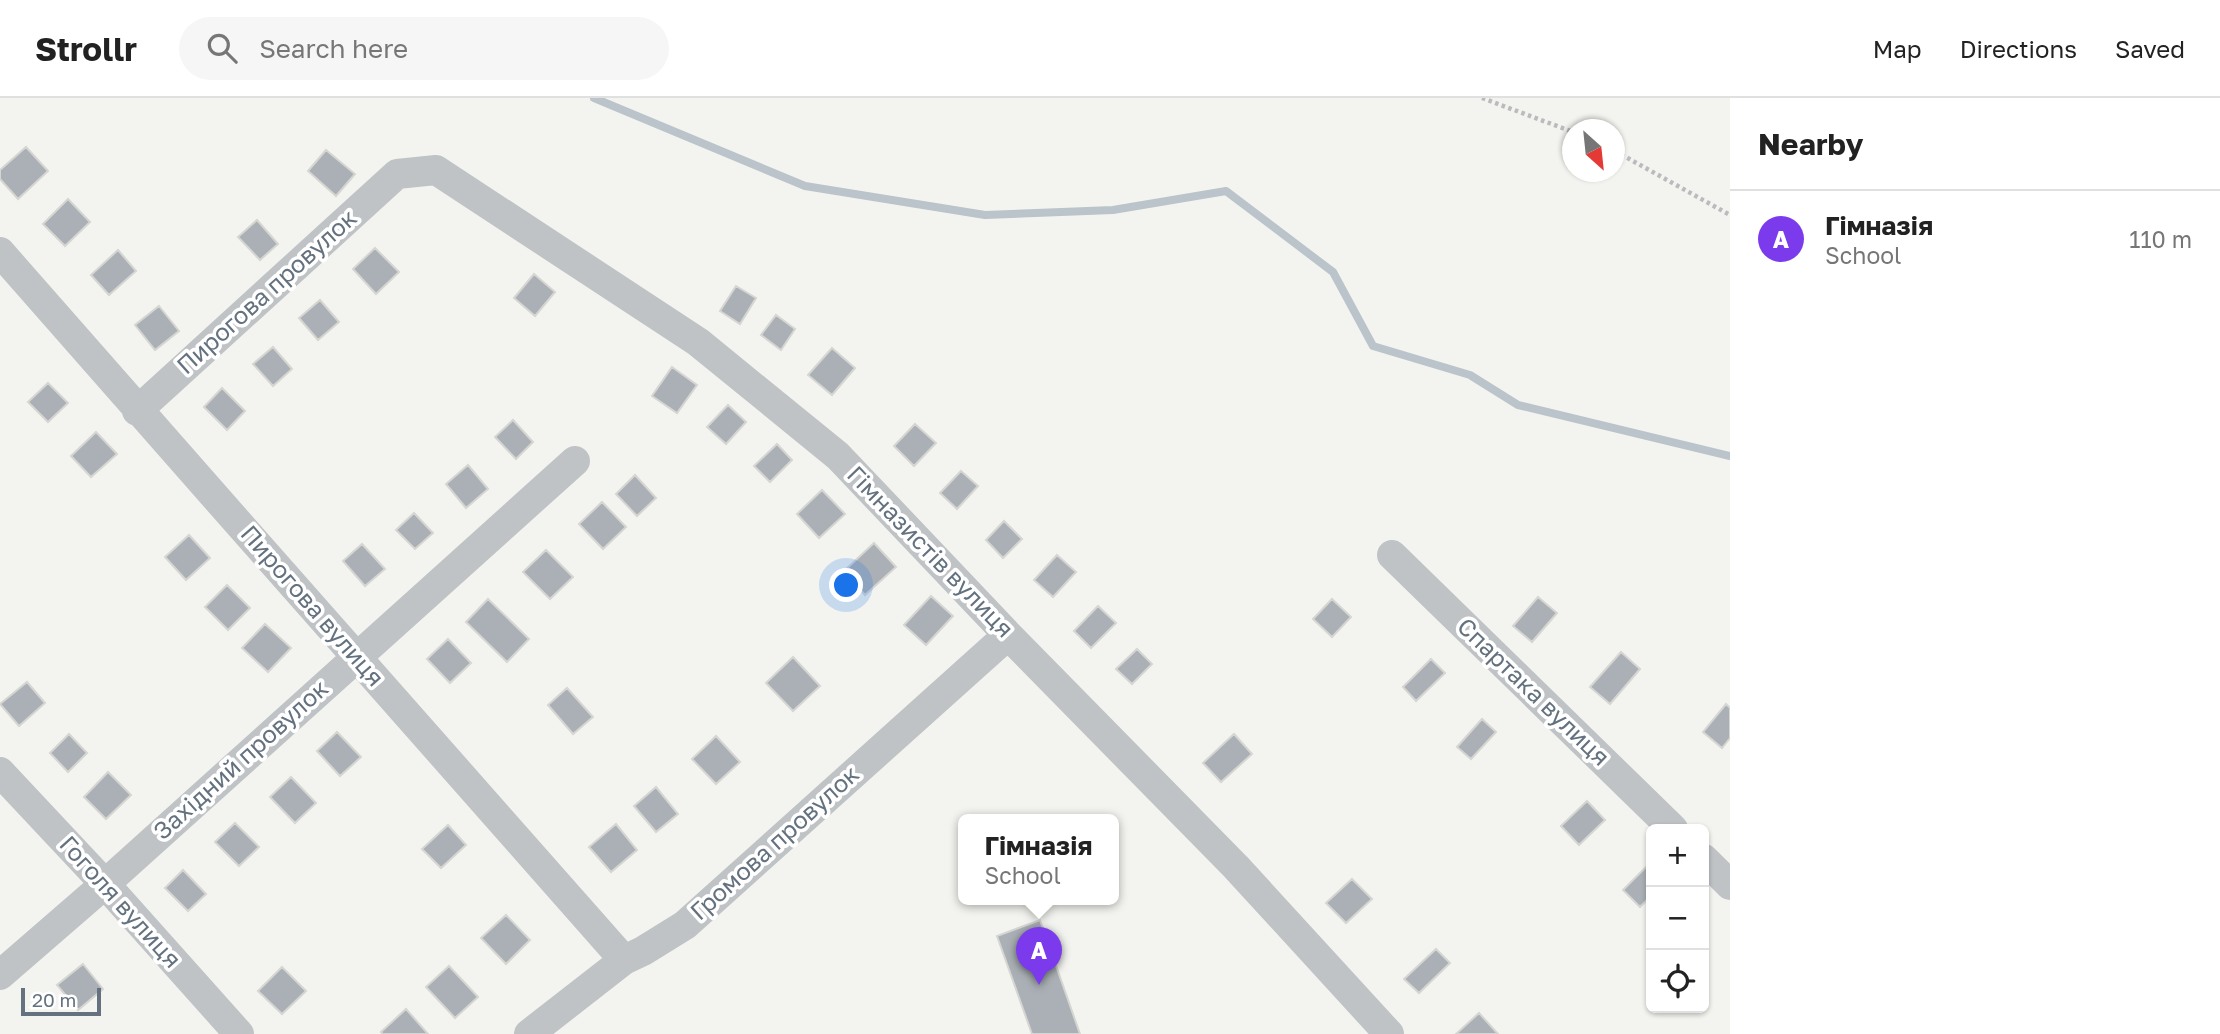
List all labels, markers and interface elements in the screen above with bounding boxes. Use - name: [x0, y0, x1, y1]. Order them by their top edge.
- search box: [179, 17, 669, 80]
- text: Strollr: [35, 29, 137, 68]
- icon: search: [203, 29, 241, 67]
- text: Search here: [259, 33, 408, 64]
- text: Map: [1873, 34, 1922, 63]
- text: Directions: [1960, 34, 2077, 63]
- text: Saved: [2115, 34, 2185, 63]
- north arrow: [1562, 119, 1625, 182]
- text: Nearby: [1758, 126, 1863, 162]
- street label: Пирогова провулок: [170, 202, 362, 379]
- text: Гімназія: [1825, 210, 1933, 241]
- text: A: [1773, 225, 1789, 253]
- text: 110 m: [2129, 225, 2192, 253]
- text: School: [1825, 241, 1901, 269]
- street label: Гімназистів вулиця: [842, 459, 1020, 643]
- street label: Пирогова вулиця: [235, 519, 391, 691]
- your location: [829, 568, 863, 602]
- street label: Спартака вулиця: [1452, 611, 1616, 771]
- street label: Західний провулок: [147, 673, 333, 845]
- street label: Громова провулок: [684, 759, 864, 925]
- popup: [958, 814, 1119, 905]
- map controls: [1646, 824, 1709, 1013]
- button: +: [1646, 824, 1709, 887]
- street label: Гоголя вулиця: [54, 829, 188, 973]
- text: Гімназія: [984, 830, 1093, 861]
- text: School: [984, 861, 1061, 889]
- button: −: [1646, 887, 1709, 950]
- pin: A: [1016, 927, 1062, 985]
- button: locate: [1646, 950, 1709, 1013]
- scale bar: [21, 985, 102, 1017]
- text: 20 m: [32, 988, 76, 1011]

